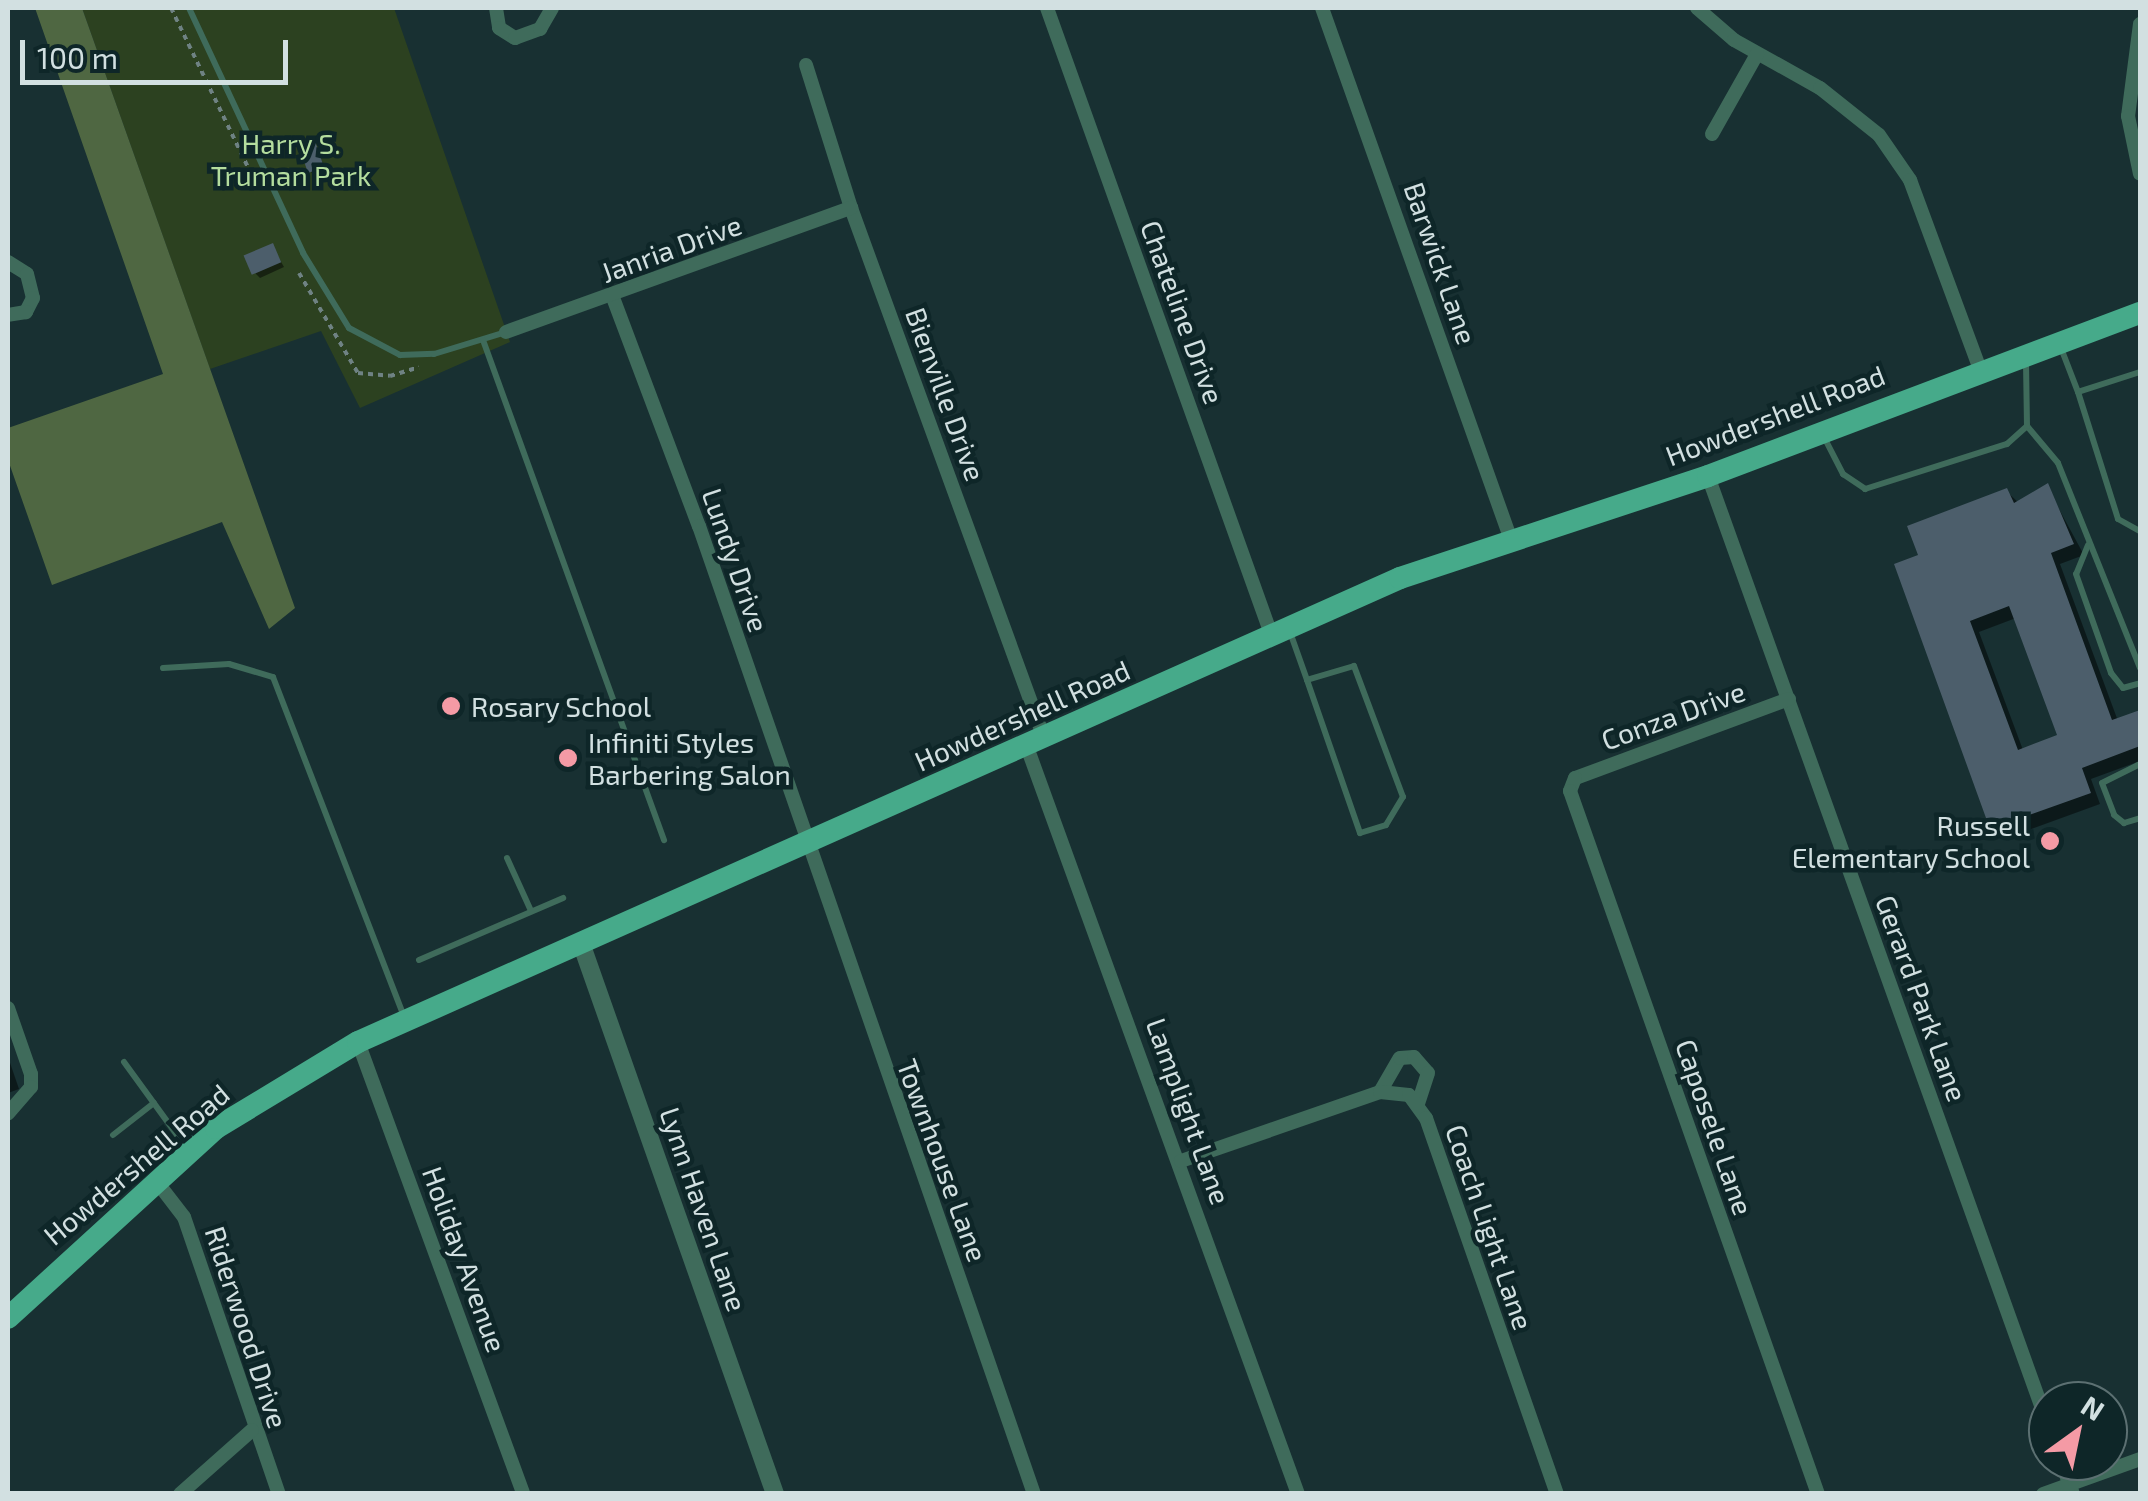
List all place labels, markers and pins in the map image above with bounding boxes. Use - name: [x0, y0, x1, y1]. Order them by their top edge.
- place label: Rosary School: [471, 689, 652, 723]
- marker: Rosary School: [440, 695, 462, 717]
- place label: Infiniti Styles Barbering Salon: [588, 725, 791, 791]
- marker: Infiniti Styles Barbering Salon: [557, 747, 579, 769]
- place label: Russell Elementary School: [1791, 808, 2030, 874]
- marker: Russell Elementary School: [2039, 830, 2061, 852]

